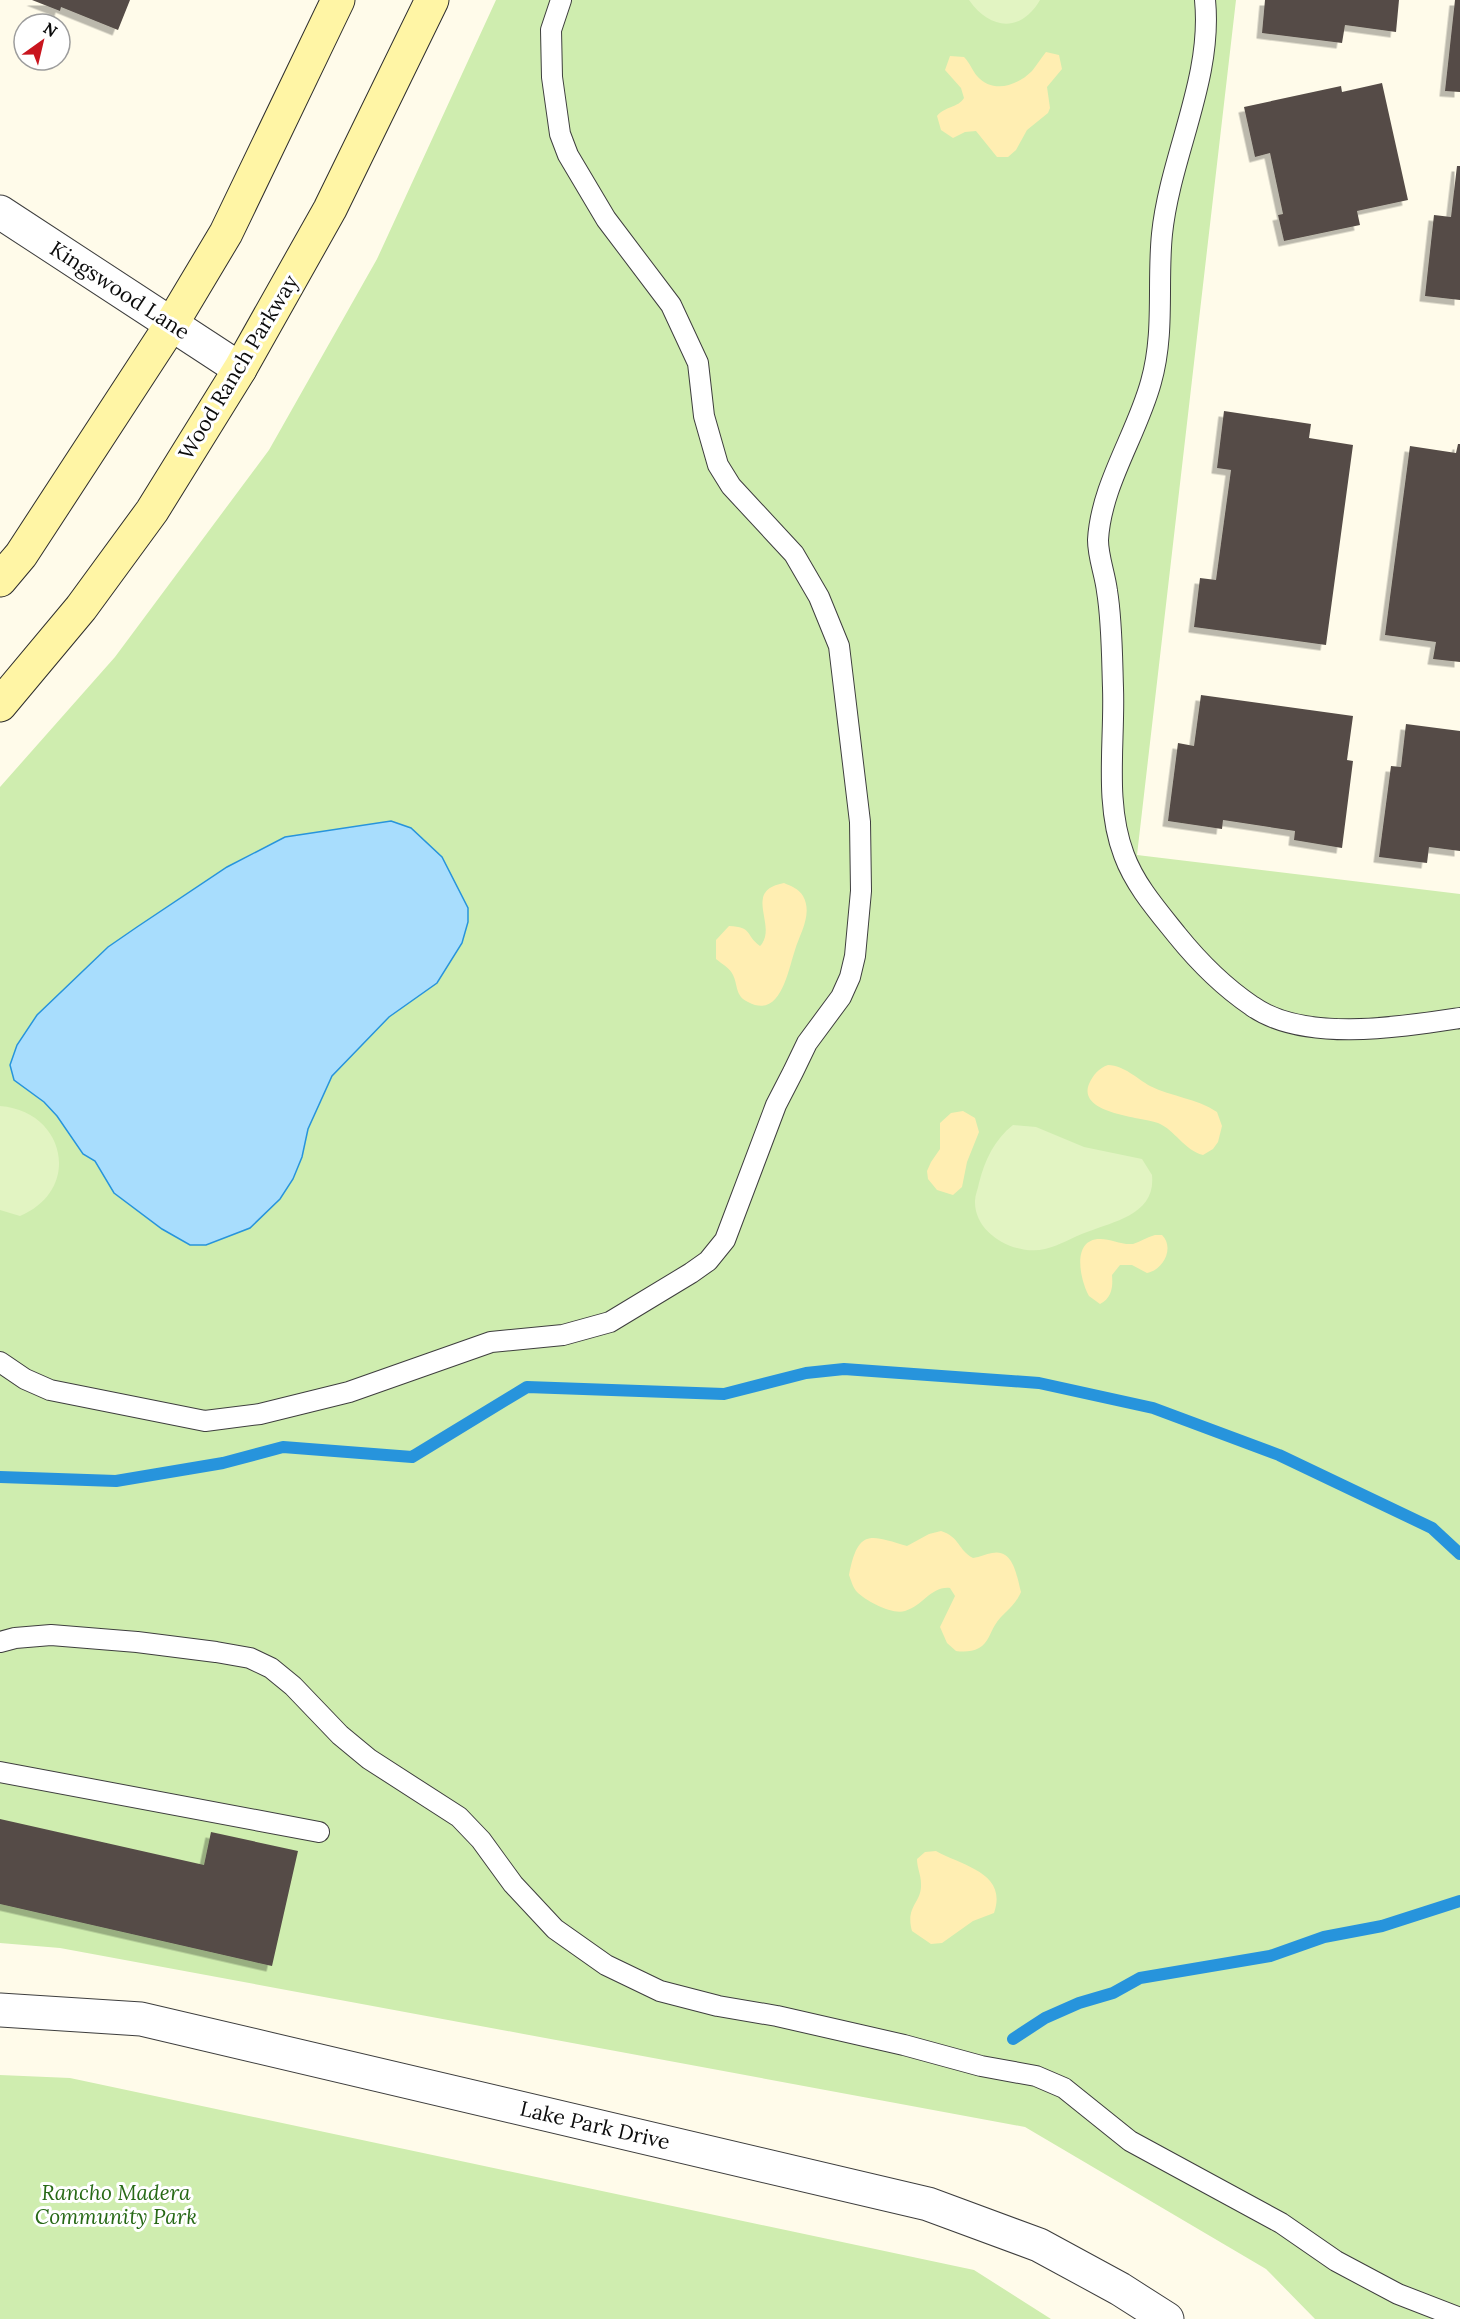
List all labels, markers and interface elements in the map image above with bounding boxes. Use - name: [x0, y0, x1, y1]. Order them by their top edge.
- north arrow: [12, 12, 72, 72]
- text: N: [40, 18, 61, 41]
- street label: Kingswood Lane: [45, 235, 195, 345]
- street label: Wood Ranch Parkway: [172, 270, 304, 464]
- street label: Lake Park Drive: [517, 2095, 673, 2155]
- park label: Rancho Madera Community Park: [35, 2179, 197, 2230]

